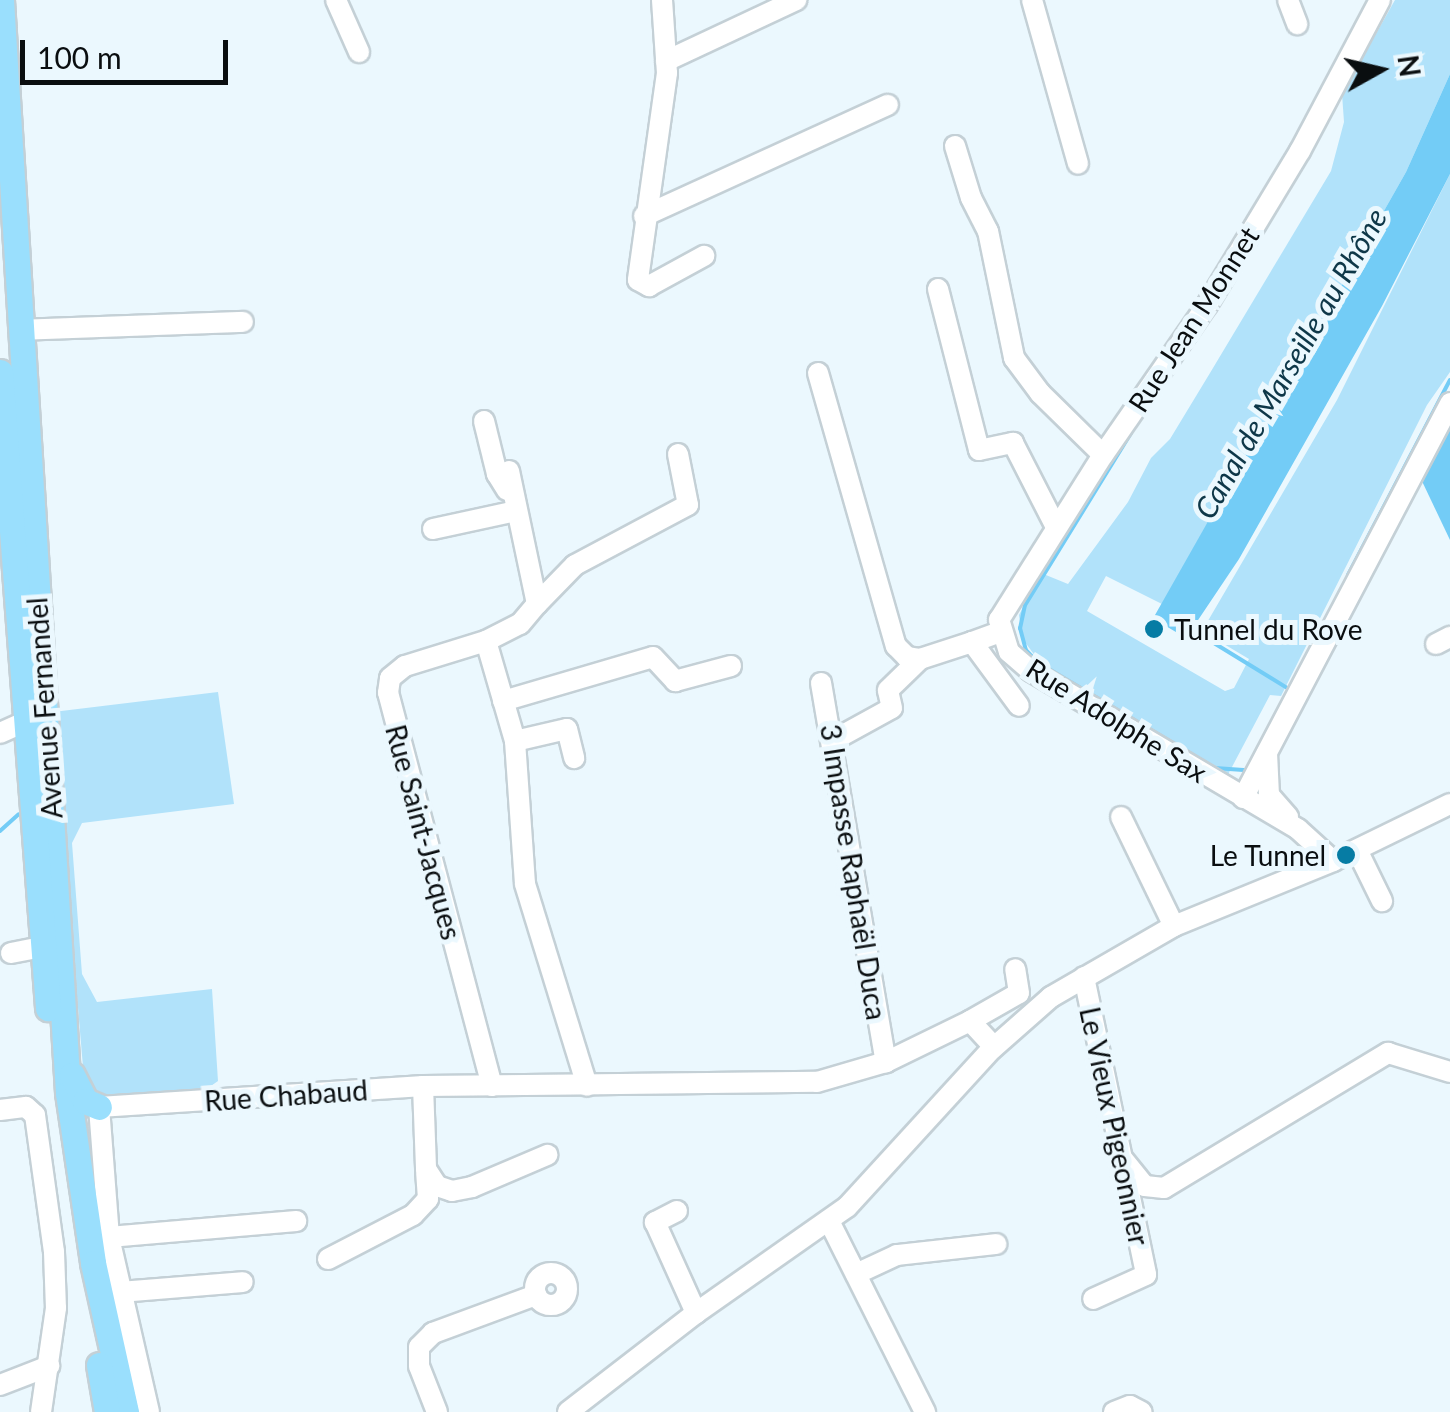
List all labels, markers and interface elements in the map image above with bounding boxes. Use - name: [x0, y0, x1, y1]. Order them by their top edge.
- scale bar: [25, 20, 232, 82]
- north arrow: [1330, 20, 1430, 120]
- text: 100 m: [37, 39, 122, 75]
- text: N: [1391, 53, 1428, 79]
- water label: Canal de Marseille au Rhône: [1186, 201, 1394, 525]
- street label: Rue Jean Monnet: [1120, 220, 1266, 418]
- street label: Avenue Fernandel: [20, 596, 68, 820]
- place label: Tunnel du Rove: [1174, 612, 1362, 646]
- marker: Tunnel du Rove: [1143, 618, 1165, 640]
- street label: Rue Adolphe Sax: [1020, 651, 1214, 789]
- street label: Rue Saint-Jacques: [379, 721, 469, 943]
- street label: 3 Impasse Raphaël Duca: [814, 722, 894, 1022]
- place label: Le Tunnel: [1209, 838, 1326, 872]
- marker: Le Tunnel: [1335, 844, 1357, 866]
- street label: Le Vieux Pigeonnier: [1073, 1003, 1157, 1249]
- street label: Rue Chabaud: [203, 1073, 369, 1117]

